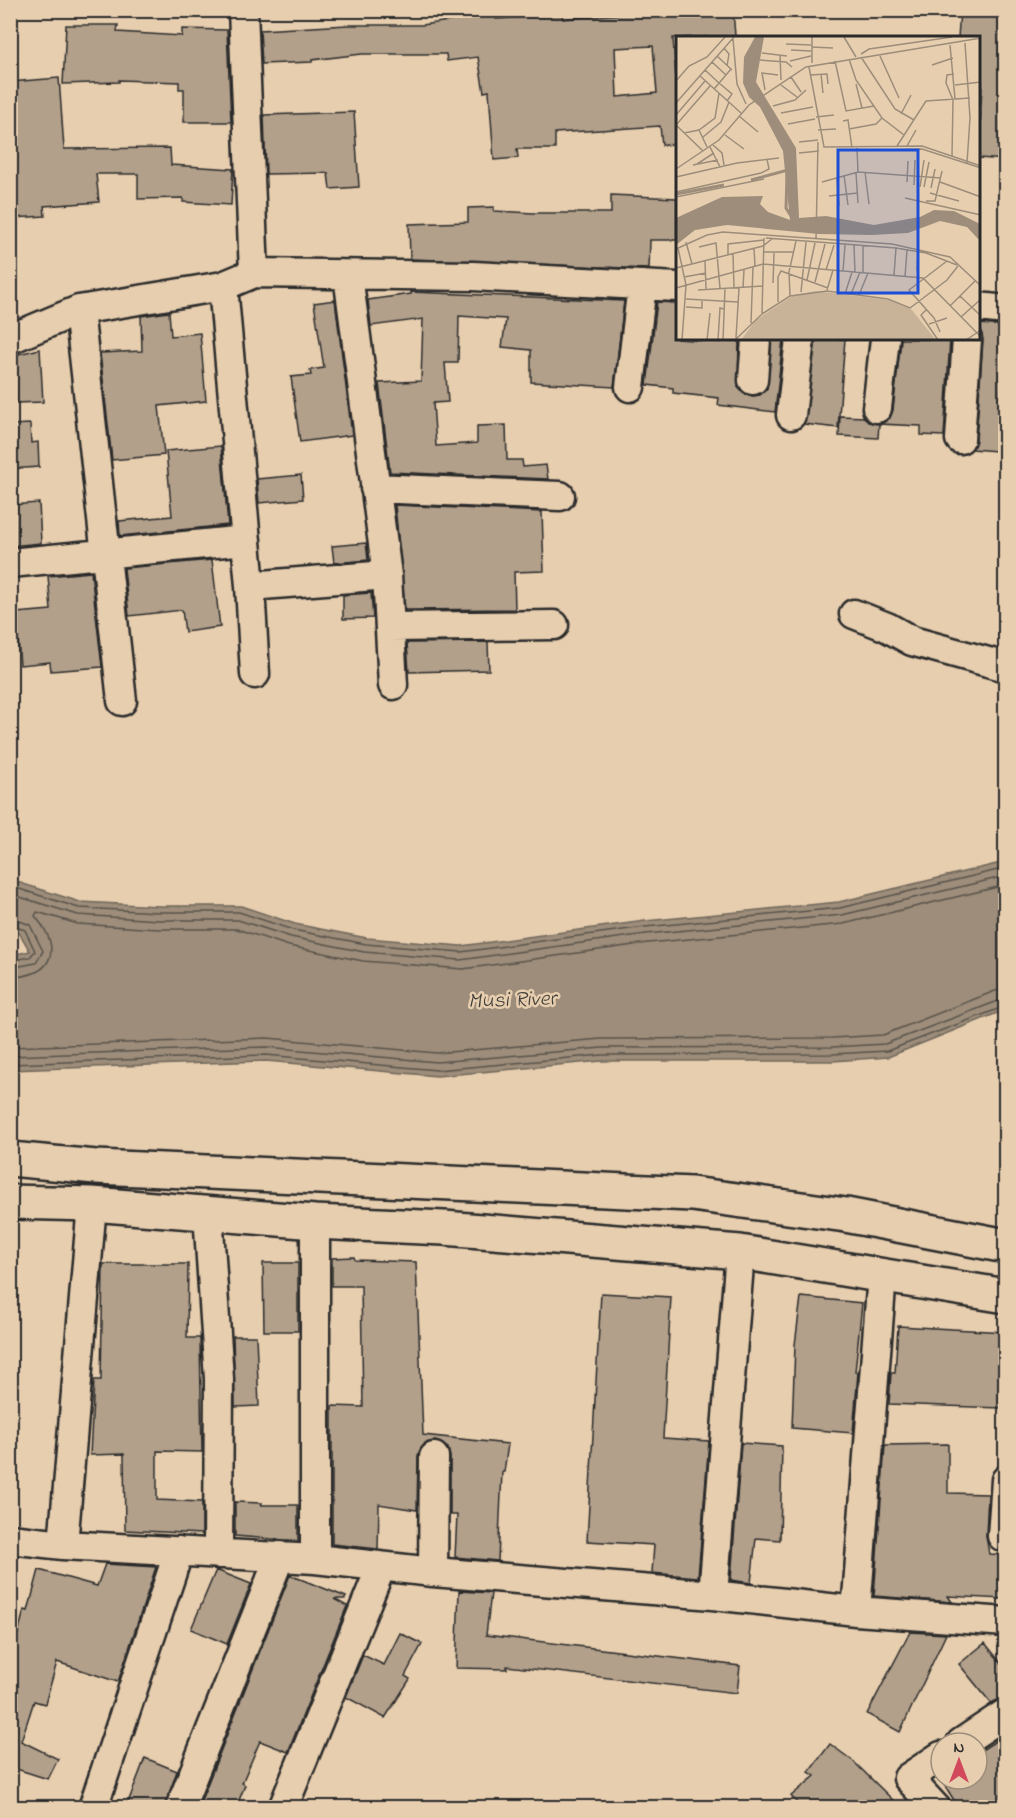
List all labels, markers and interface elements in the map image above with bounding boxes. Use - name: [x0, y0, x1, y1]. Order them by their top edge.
- inset map: [676, 36, 980, 340]
- water label: Musi River: [467, 983, 560, 1019]
- north arrow: [929, 1731, 989, 1791]
- text: N: [954, 1736, 965, 1760]

